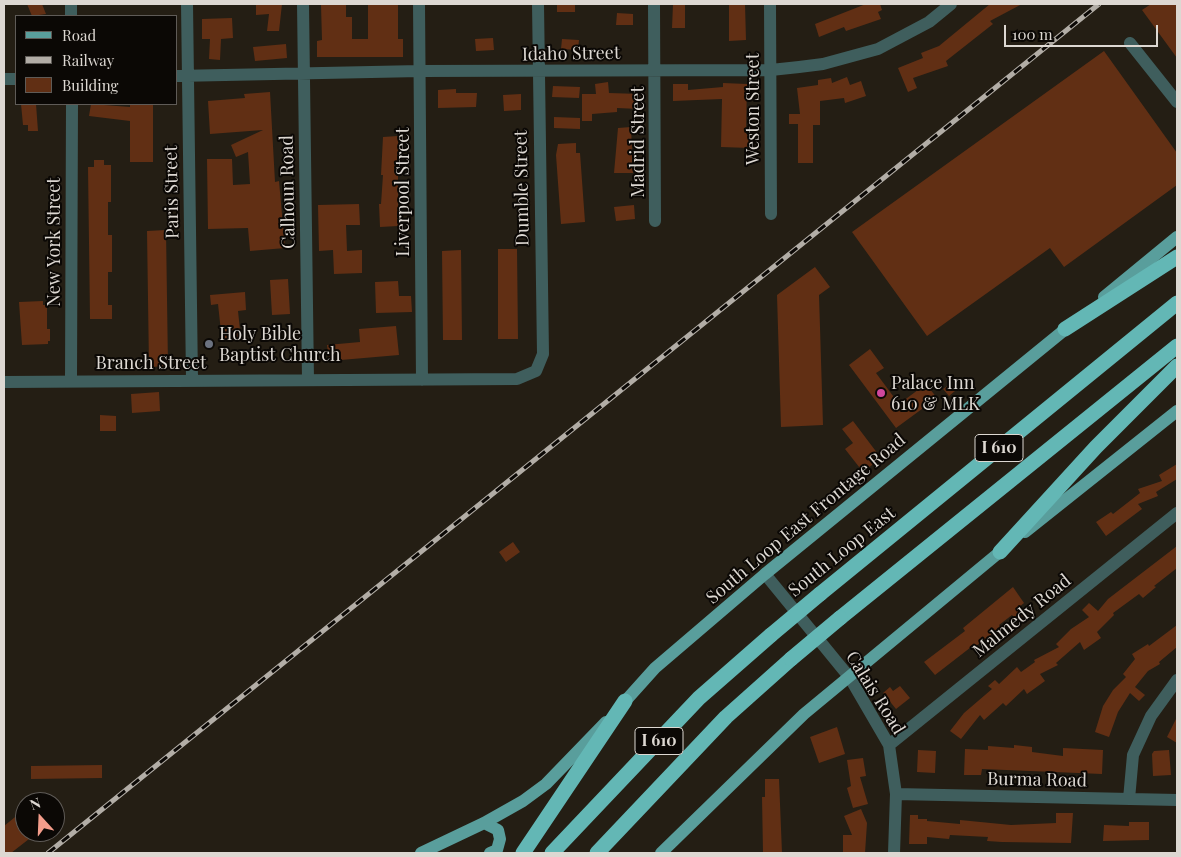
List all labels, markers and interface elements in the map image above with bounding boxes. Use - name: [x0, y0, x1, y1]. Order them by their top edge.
- legend: [15, 15, 178, 105]
- scale bar: [1006, 15, 1160, 47]
- text: 100 m: [1012, 24, 1053, 44]
- text: Road: [62, 25, 96, 45]
- street label: Idaho Street: [522, 42, 620, 66]
- text: Railway: [62, 50, 114, 70]
- street label: Weston Street: [742, 53, 764, 165]
- text: Building: [62, 75, 118, 95]
- street label: Madrid Street: [627, 86, 649, 198]
- street label: Liverpool Street: [392, 127, 414, 257]
- street label: Dumble Street: [510, 130, 534, 246]
- street label: Calhoun Road: [276, 135, 300, 249]
- street label: Paris Street: [160, 145, 184, 239]
- street label: New York Street: [43, 177, 65, 307]
- place label: Holy Bible Baptist Church: [219, 323, 341, 366]
- marker: Holy Bible Baptist Church: [203, 338, 215, 350]
- street label: Branch Street: [96, 352, 206, 374]
- place label: Palace Inn 610 & MLK: [891, 372, 980, 414]
- marker: Palace Inn 610 & MLK: [875, 387, 887, 399]
- street label: South Loop East Frontage Road: [702, 429, 910, 609]
- road number: I 610: [975, 434, 1023, 462]
- street label: South Loop East: [784, 502, 900, 602]
- street label: Malmedy Road: [969, 570, 1075, 662]
- street label: Calais Road: [841, 647, 909, 739]
- road number: I 610: [635, 728, 683, 754]
- street label: Burma Road: [987, 768, 1087, 792]
- north arrow: [15, 792, 65, 842]
- text: N: [27, 793, 43, 814]

